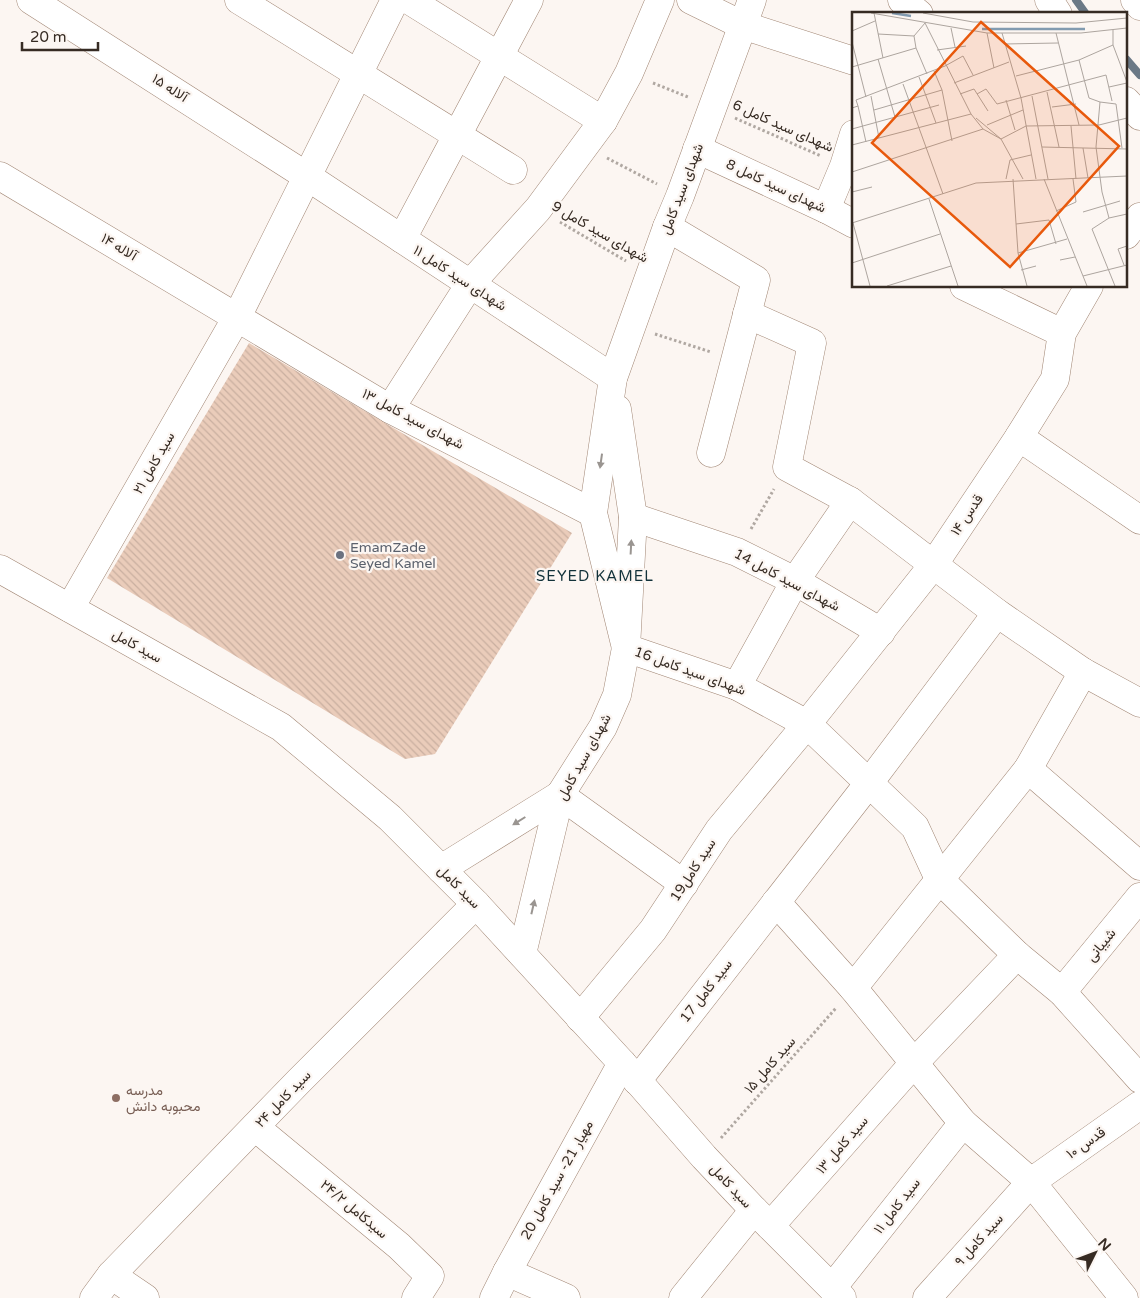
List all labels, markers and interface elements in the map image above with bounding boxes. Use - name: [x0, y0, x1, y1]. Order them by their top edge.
- inset map: [852, 12, 1128, 288]
- scale bar: [22, 20, 99, 52]
- text: 20 m: [30, 28, 67, 46]
- street label: آلاله ۱۵: [149, 70, 193, 107]
- street label: شهدای سید کامل 6: [730, 96, 836, 156]
- street label: شهدای سید کامل: [657, 141, 707, 237]
- street label: شهدای سید کامل 8: [723, 155, 829, 217]
- street label: شهدای سید کامل 9: [549, 197, 651, 267]
- street label: آلاله ۱۴: [98, 230, 142, 265]
- street label: شهدای سید کامل ۱۱: [410, 241, 510, 315]
- street label: شهدای سید کامل ۱۳: [359, 385, 467, 453]
- street label: سید کامل ۲۱: [129, 429, 179, 497]
- one-way arrow: [597, 453, 605, 469]
- street label: قدس ۱۴: [947, 491, 987, 539]
- place label: EmamZade Seyed Kamel: [350, 539, 436, 572]
- one-way arrow: [628, 539, 636, 555]
- street label: شهدای سید کامل 14: [731, 545, 843, 615]
- marker: EmamZade Seyed Kamel: [334, 549, 346, 561]
- district label: SEYED KAMEL: [536, 567, 654, 585]
- street label: سید کامل: [109, 625, 165, 667]
- street label: شهدای سید کامل 16: [632, 643, 748, 699]
- street label: شهدای سید کامل: [553, 711, 615, 803]
- one-way arrow: [512, 816, 525, 826]
- street label: سید کامل19: [666, 835, 720, 905]
- street label: سید کامل: [434, 862, 484, 912]
- one-way arrow: [529, 899, 537, 914]
- street label: شیبانی: [1083, 925, 1119, 965]
- street label: سید کامل 17: [676, 956, 736, 1026]
- street label: سید کامل ۱۵: [741, 1033, 799, 1097]
- street label: سید کامل ۲۴: [252, 1067, 314, 1131]
- place label: مدرسه محبوبه دانش: [126, 1082, 200, 1115]
- marker: مدرسه محبوبه دانش: [110, 1092, 122, 1104]
- street label: سید کامل ۱۳: [812, 1113, 872, 1177]
- street label: مهیار 21- سید کامل 20: [517, 1117, 597, 1243]
- street label: قدس ۱۰: [1063, 1123, 1109, 1163]
- street label: سید کامل: [706, 1160, 756, 1212]
- street label: سید کامل ۱۱: [870, 1175, 924, 1237]
- street label: سیدکامل ۲۴/۲: [317, 1176, 391, 1242]
- street label: سید کامل ۹: [951, 1210, 1007, 1270]
- north arrow: [1070, 1228, 1120, 1278]
- text: N: [1094, 1235, 1114, 1255]

